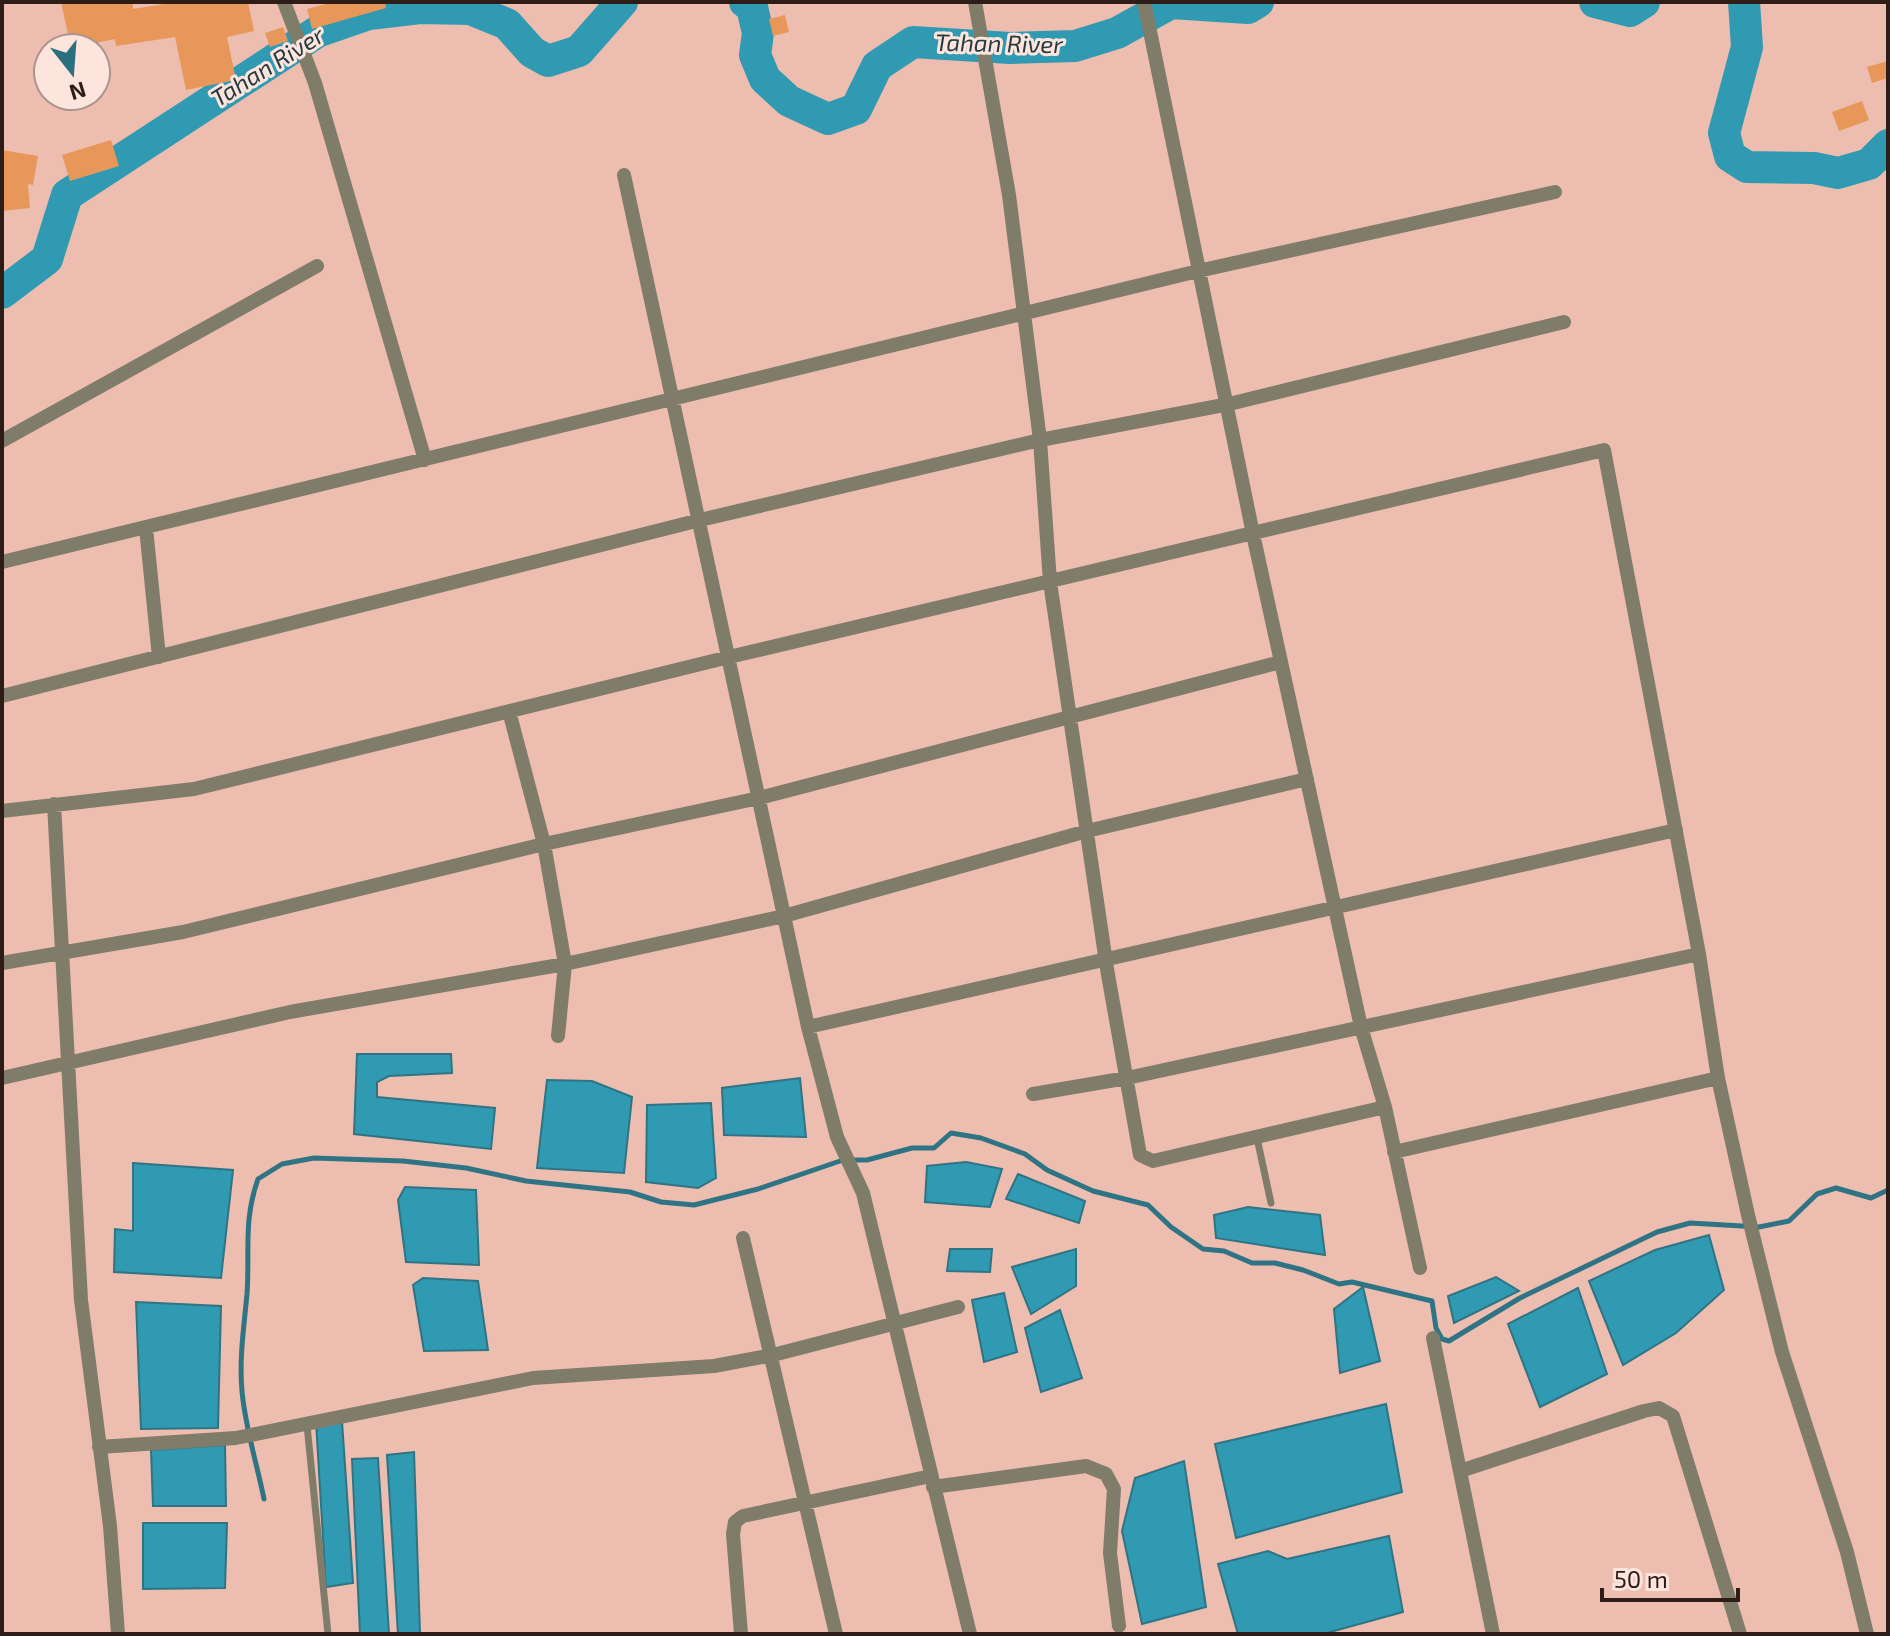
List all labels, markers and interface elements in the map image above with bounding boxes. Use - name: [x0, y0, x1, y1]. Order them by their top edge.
- water label: Tahan River: [205, 19, 329, 112]
- water label: Tahan River: [935, 27, 1064, 58]
- north arrow: [32, 32, 112, 112]
- text: N: [67, 77, 90, 107]
- scale bar: [1602, 1552, 1738, 1602]
- text: 50 m: [1614, 1564, 1668, 1593]

